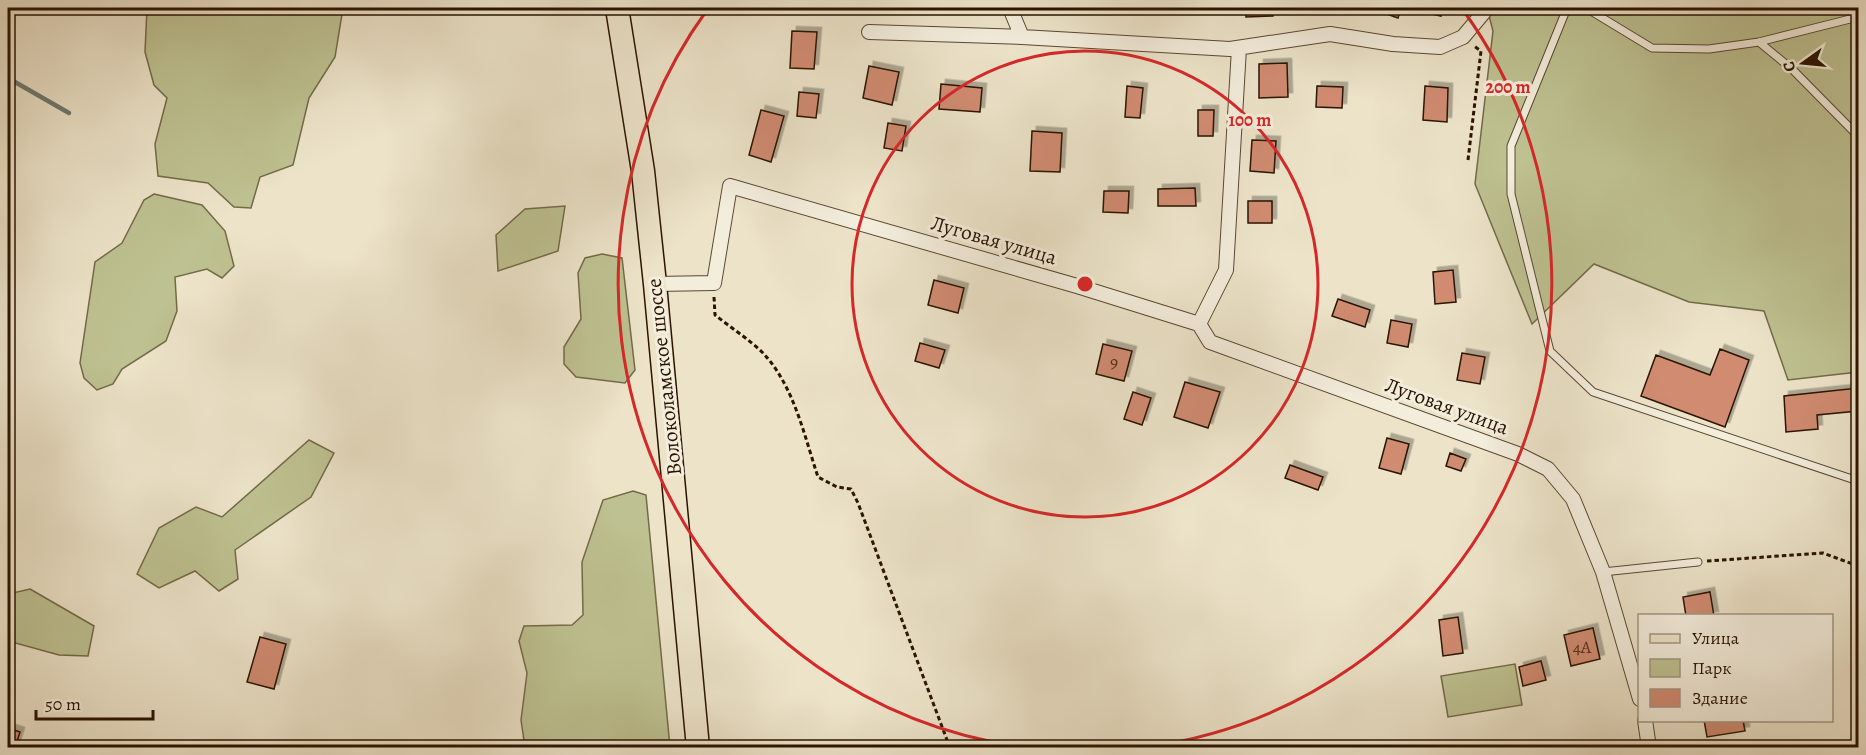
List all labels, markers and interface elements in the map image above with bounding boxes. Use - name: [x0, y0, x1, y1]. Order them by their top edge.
- north arrow: [1773, 33, 1833, 93]
- text: С: [1778, 59, 1801, 74]
- text: 200 m: [1485, 75, 1531, 99]
- text: 100 m: [1229, 108, 1271, 132]
- street label: Луговая улица: [928, 209, 1060, 271]
- centre of rings: [1075, 274, 1095, 294]
- street label: Волоколамское шоссе: [640, 277, 688, 477]
- house number: 9: [1110, 350, 1118, 374]
- street label: Луговая улица: [1381, 371, 1513, 441]
- legend: [1638, 614, 1833, 722]
- text: Улица: [1692, 626, 1740, 650]
- house number: 4А: [1573, 635, 1592, 659]
- text: Парк: [1692, 656, 1732, 680]
- scale bar: [36, 683, 153, 721]
- text: Здание: [1692, 686, 1748, 710]
- text: 50 m: [45, 692, 81, 716]

